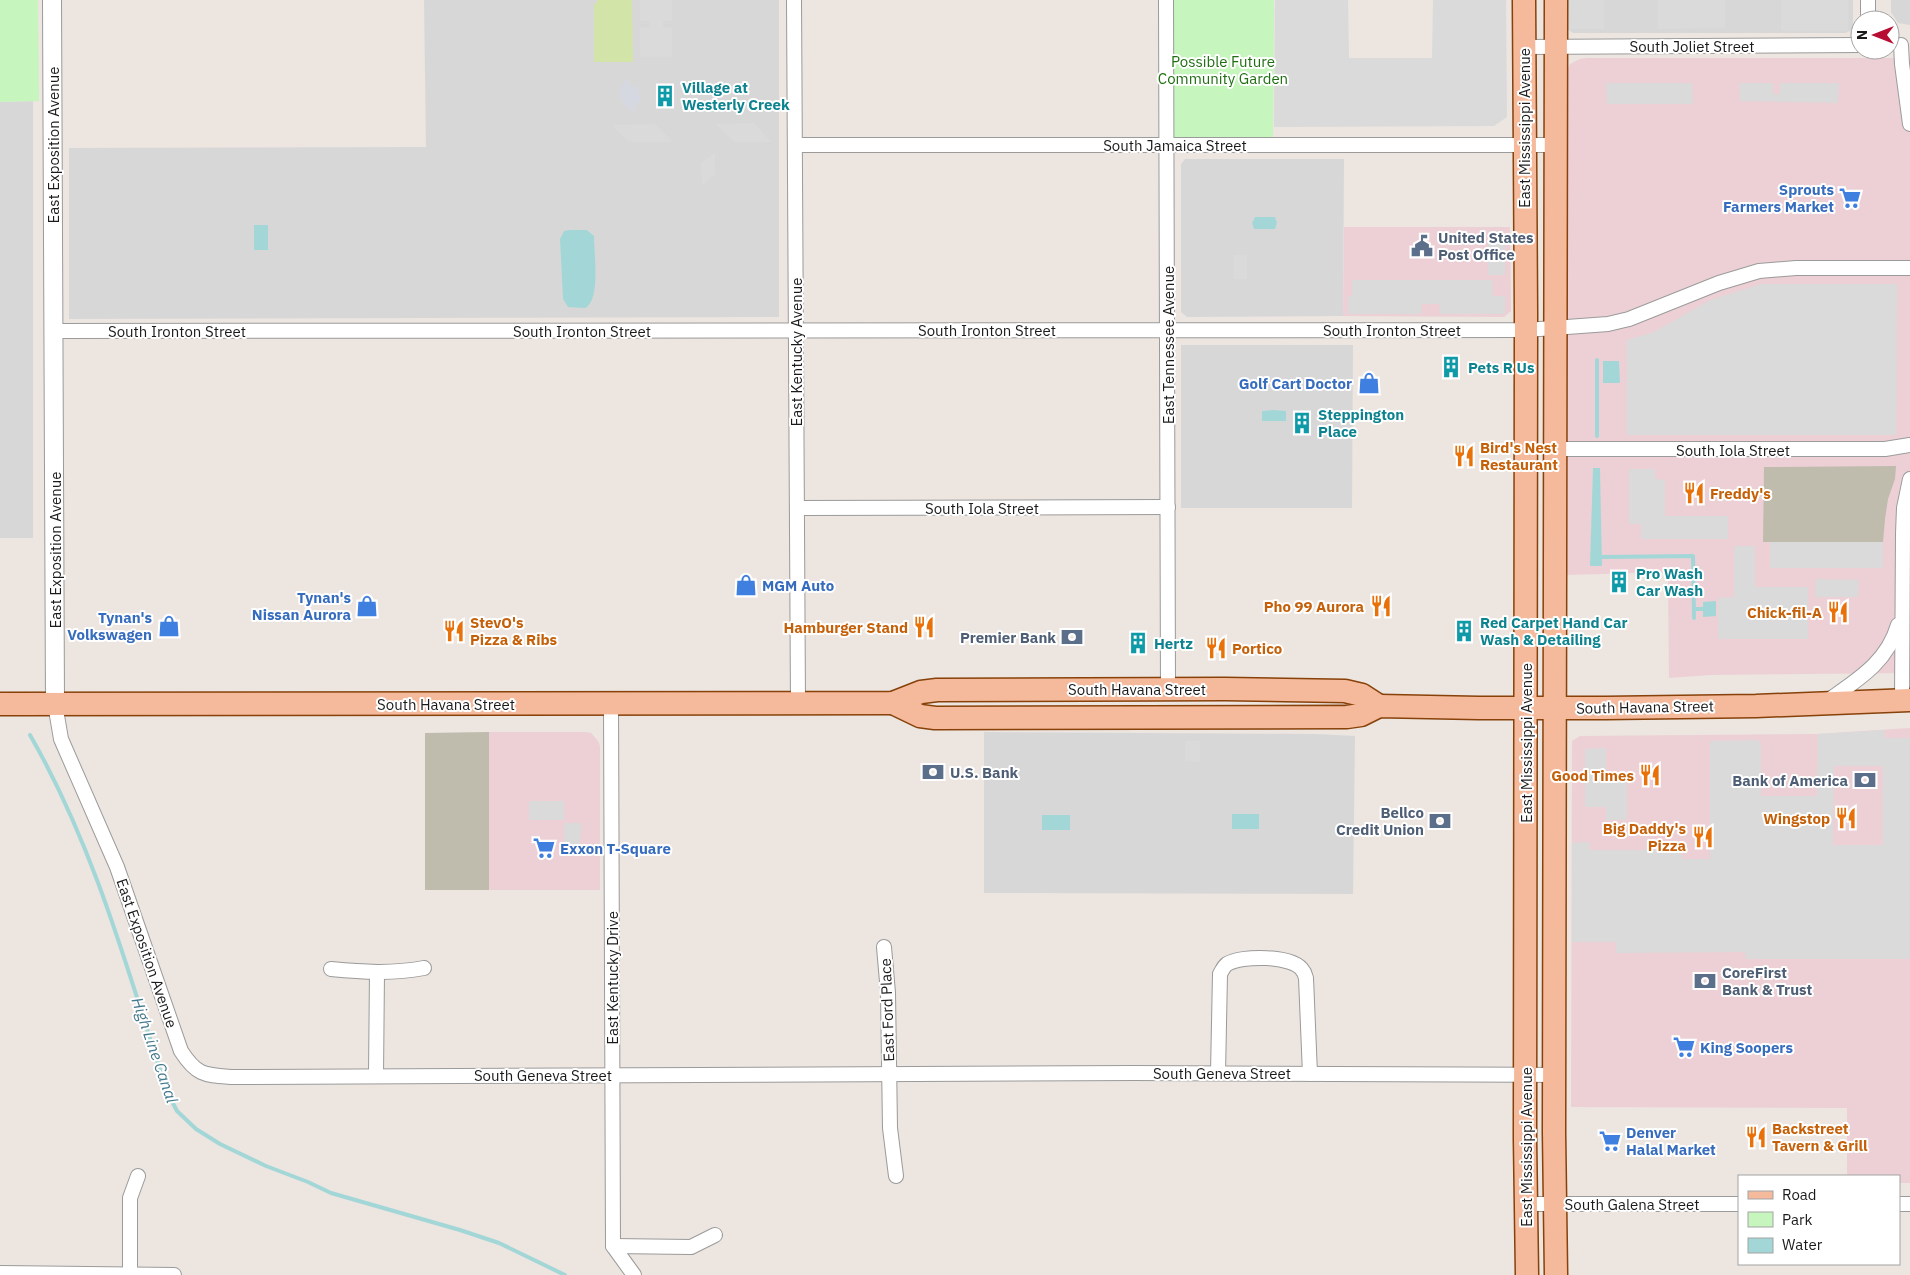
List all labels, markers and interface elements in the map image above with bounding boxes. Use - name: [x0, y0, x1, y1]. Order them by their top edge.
- north arrow: [1850, 10, 1900, 60]
- text: N: [1853, 30, 1871, 40]
- street label: South Joliet Street: [1629, 37, 1755, 56]
- street label: East Mississippi Avenue: [1515, 48, 1534, 208]
- park label: Possible Future Community Garden: [1158, 52, 1288, 88]
- street label: East Exposition Avenue: [44, 67, 63, 223]
- place label: Village at Westerly Creek: [682, 78, 790, 114]
- building icon: Village at Westerly Creek: [652, 83, 678, 109]
- street label: South Jamaica Street: [1103, 136, 1247, 155]
- place label: Sprouts Farmers Market: [1723, 180, 1834, 216]
- supermarket icon: Sprouts Farmers Market: [1837, 185, 1863, 211]
- place label: United States Post Office: [1438, 228, 1534, 264]
- public building icon: United States Post Office: [1409, 233, 1435, 259]
- street label: East Tennessee Avenue: [1159, 266, 1178, 424]
- street label: East Kentucky Avenue: [787, 278, 806, 427]
- street label: South Ironton Street: [918, 321, 1056, 340]
- street label: South Ironton Street: [1323, 321, 1461, 340]
- street label: South Ironton Street: [108, 322, 246, 341]
- street label: South Ironton Street: [513, 322, 651, 341]
- building icon: Pets R Us: [1438, 354, 1464, 380]
- place label: Pets R Us: [1468, 358, 1535, 377]
- shop icon: Golf Cart Doctor: [1356, 370, 1382, 396]
- place label: Golf Cart Doctor: [1239, 374, 1352, 393]
- place label: Steppington Place: [1318, 405, 1404, 441]
- building icon: Steppington Place: [1289, 410, 1315, 436]
- place label: Bird's Nest Restaurant: [1480, 438, 1558, 474]
- street label: South Iola Street: [1676, 441, 1790, 460]
- restaurant icon: Bird's Nest Restaurant: [1451, 443, 1477, 469]
- street label: East Exposition Avenue: [46, 472, 65, 628]
- restaurant icon: Freddy's: [1681, 480, 1707, 506]
- place label: Freddy's: [1710, 484, 1771, 503]
- street label: South Iola Street: [925, 499, 1039, 518]
- place label: Pro Wash Car Wash: [1636, 564, 1703, 600]
- building icon: Pro Wash Car Wash: [1606, 569, 1632, 595]
- shop icon: MGM Auto: [733, 572, 759, 598]
- place label: MGM Auto: [762, 576, 834, 595]
- place label: Tynan's Nissan Aurora: [252, 588, 351, 624]
- shop icon: Tynan's Nissan Aurora: [354, 593, 380, 619]
- restaurant icon: Pho 99 Aurora: [1368, 593, 1394, 619]
- place label: Pho 99 Aurora: [1264, 597, 1364, 616]
- restaurant icon: Chick-fil-A: [1825, 599, 1851, 625]
- place label: Chick-fil-A: [1747, 603, 1822, 622]
- place label: Tynan's Volkswagen: [67, 608, 152, 644]
- shop icon: Tynan's Volkswagen: [156, 613, 182, 639]
- place label: StevO's Pizza & Ribs: [470, 613, 558, 649]
- place label: Red Carpet Hand Car Wash & Detailing: [1480, 613, 1628, 649]
- restaurant icon: Hamburger Stand: [911, 614, 937, 640]
- restaurant icon: StevO's Pizza & Ribs: [441, 618, 467, 644]
- place label: Hamburger Stand: [783, 618, 908, 637]
- building icon: Red Carpet Hand Car Wash & Detailing: [1451, 618, 1477, 644]
- bank icon: Premier Bank: [1059, 624, 1085, 650]
- place label: Premier Bank: [960, 628, 1056, 647]
- building icon: Hertz: [1125, 630, 1151, 656]
- place label: Hertz: [1154, 634, 1193, 653]
- restaurant icon: Portico: [1203, 635, 1229, 661]
- place label: Portico: [1232, 639, 1282, 658]
- street label: East Mississippi Avenue: [1517, 663, 1536, 823]
- street label: South Havana Street: [1068, 680, 1206, 699]
- street label: South Havana Street: [377, 695, 515, 714]
- street label: South Havana Street: [1576, 696, 1714, 718]
- bank icon: U.S. Bank: [920, 759, 946, 785]
- restaurant icon: Good Times: [1637, 762, 1663, 788]
- place label: U.S. Bank: [950, 763, 1019, 782]
- place label: Good Times: [1551, 766, 1634, 785]
- bank icon: Bank of America: [1852, 767, 1878, 793]
- place label: Bank of America: [1732, 771, 1848, 790]
- place label: Bellco Credit Union: [1336, 803, 1424, 839]
- restaurant icon: Wingstop: [1833, 805, 1859, 831]
- bank icon: Bellco Credit Union: [1427, 808, 1453, 834]
- place label: Wingstop: [1763, 809, 1830, 828]
- place label: Big Daddy's Pizza: [1603, 819, 1686, 855]
- restaurant icon: Big Daddy's Pizza: [1690, 824, 1716, 850]
- supermarket icon: Exxon T-Square: [531, 835, 557, 861]
- place label: Exxon T-Square: [560, 839, 671, 858]
- street label: East Exposition Avenue: [112, 876, 182, 1030]
- street label: East Kentucky Drive: [603, 911, 622, 1045]
- street label: East Ford Place: [876, 958, 898, 1062]
- place label: CoreFirst Bank & Trust: [1722, 963, 1813, 999]
- bank icon: CoreFirst Bank & Trust: [1692, 968, 1718, 994]
- water label: High Line Canal: [128, 994, 183, 1106]
- supermarket icon: King Soopers: [1671, 1034, 1697, 1060]
- place label: King Soopers: [1700, 1038, 1793, 1057]
- street label: South Geneva Street: [1153, 1064, 1291, 1083]
- street label: South Geneva Street: [474, 1066, 612, 1085]
- street label: East Mississippi Avenue: [1517, 1067, 1536, 1227]
- place label: Backstreet Tavern & Grill: [1772, 1119, 1868, 1155]
- place label: Denver Halal Market: [1626, 1123, 1716, 1159]
- restaurant icon: Backstreet Tavern & Grill: [1743, 1124, 1769, 1150]
- supermarket icon: Denver Halal Market: [1597, 1128, 1623, 1154]
- legend: [1738, 1175, 1900, 1265]
- text: Road: [1782, 1185, 1817, 1204]
- street label: South Galena Street: [1565, 1195, 1699, 1214]
- text: Park: [1782, 1210, 1812, 1229]
- text: Water: [1782, 1235, 1823, 1254]

